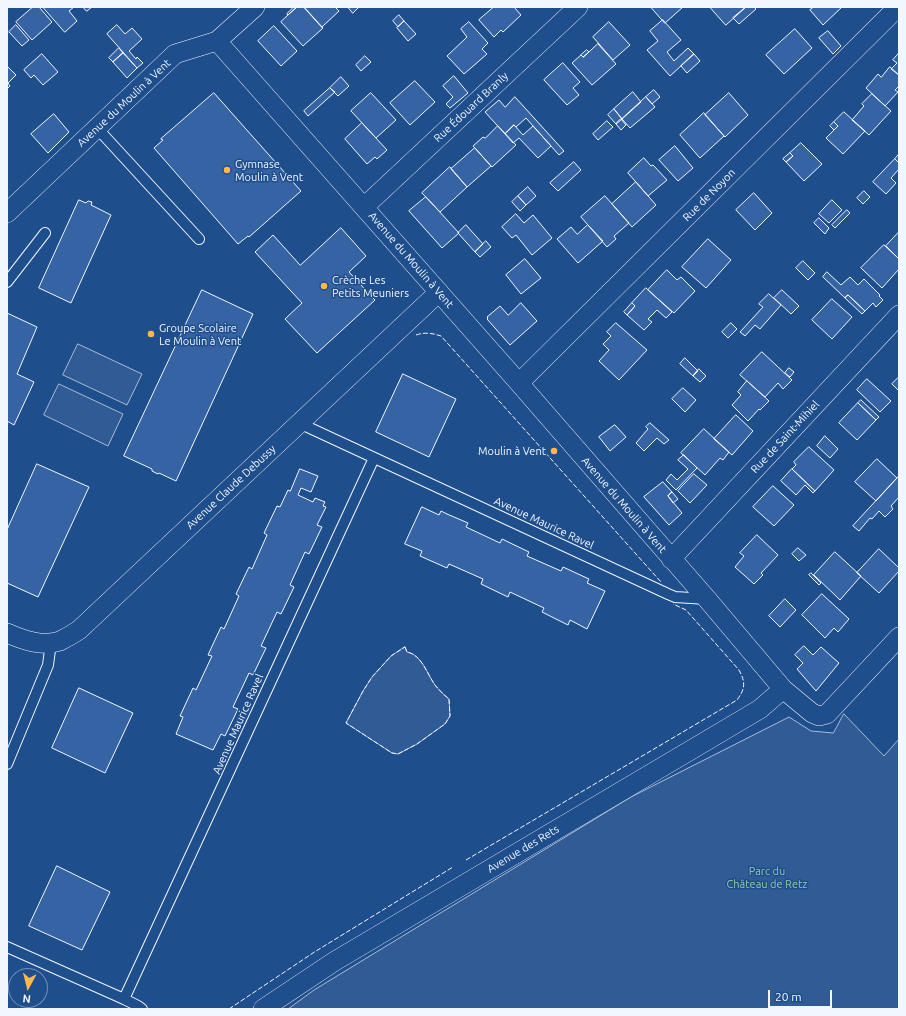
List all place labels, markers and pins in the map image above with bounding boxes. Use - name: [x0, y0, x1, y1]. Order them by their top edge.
- place label: Gymnase Moulin à Vent: [235, 157, 303, 183]
- marker: Gymnase Moulin à Vent: [222, 165, 232, 175]
- place label: Crèche Les Petits Meuniers: [332, 273, 409, 299]
- marker: Crèche Les Petits Meuniers: [319, 281, 329, 291]
- place label: Groupe Scolaire Le Moulin à Vent: [159, 321, 241, 347]
- marker: Groupe Scolaire Le Moulin à Vent: [146, 329, 156, 339]
- place label: Moulin à Vent: [478, 444, 546, 458]
- marker: Moulin à Vent: [549, 446, 559, 456]

